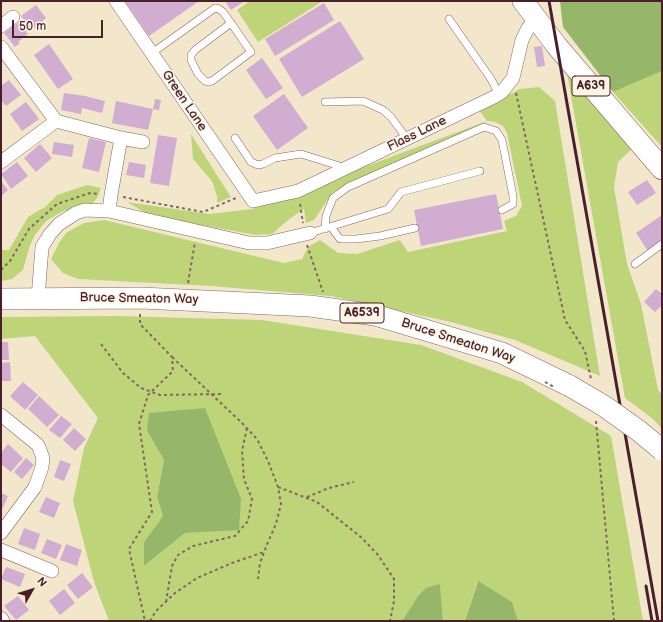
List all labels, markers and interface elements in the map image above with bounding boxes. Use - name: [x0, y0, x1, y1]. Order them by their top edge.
- scale bar: [14, 12, 105, 38]
- text: 50 m: [19, 19, 46, 34]
- street label: Green Lane: [158, 68, 210, 134]
- road number: A639: [572, 76, 610, 96]
- street label: Flass Lane: [385, 113, 449, 155]
- street label: Bruce Smeaton Way: [79, 290, 199, 308]
- road number: A6539: [340, 303, 384, 323]
- street label: Bruce Smeaton Way: [399, 315, 517, 367]
- north arrow: [12, 570, 52, 610]
- text: N: [34, 575, 49, 589]

